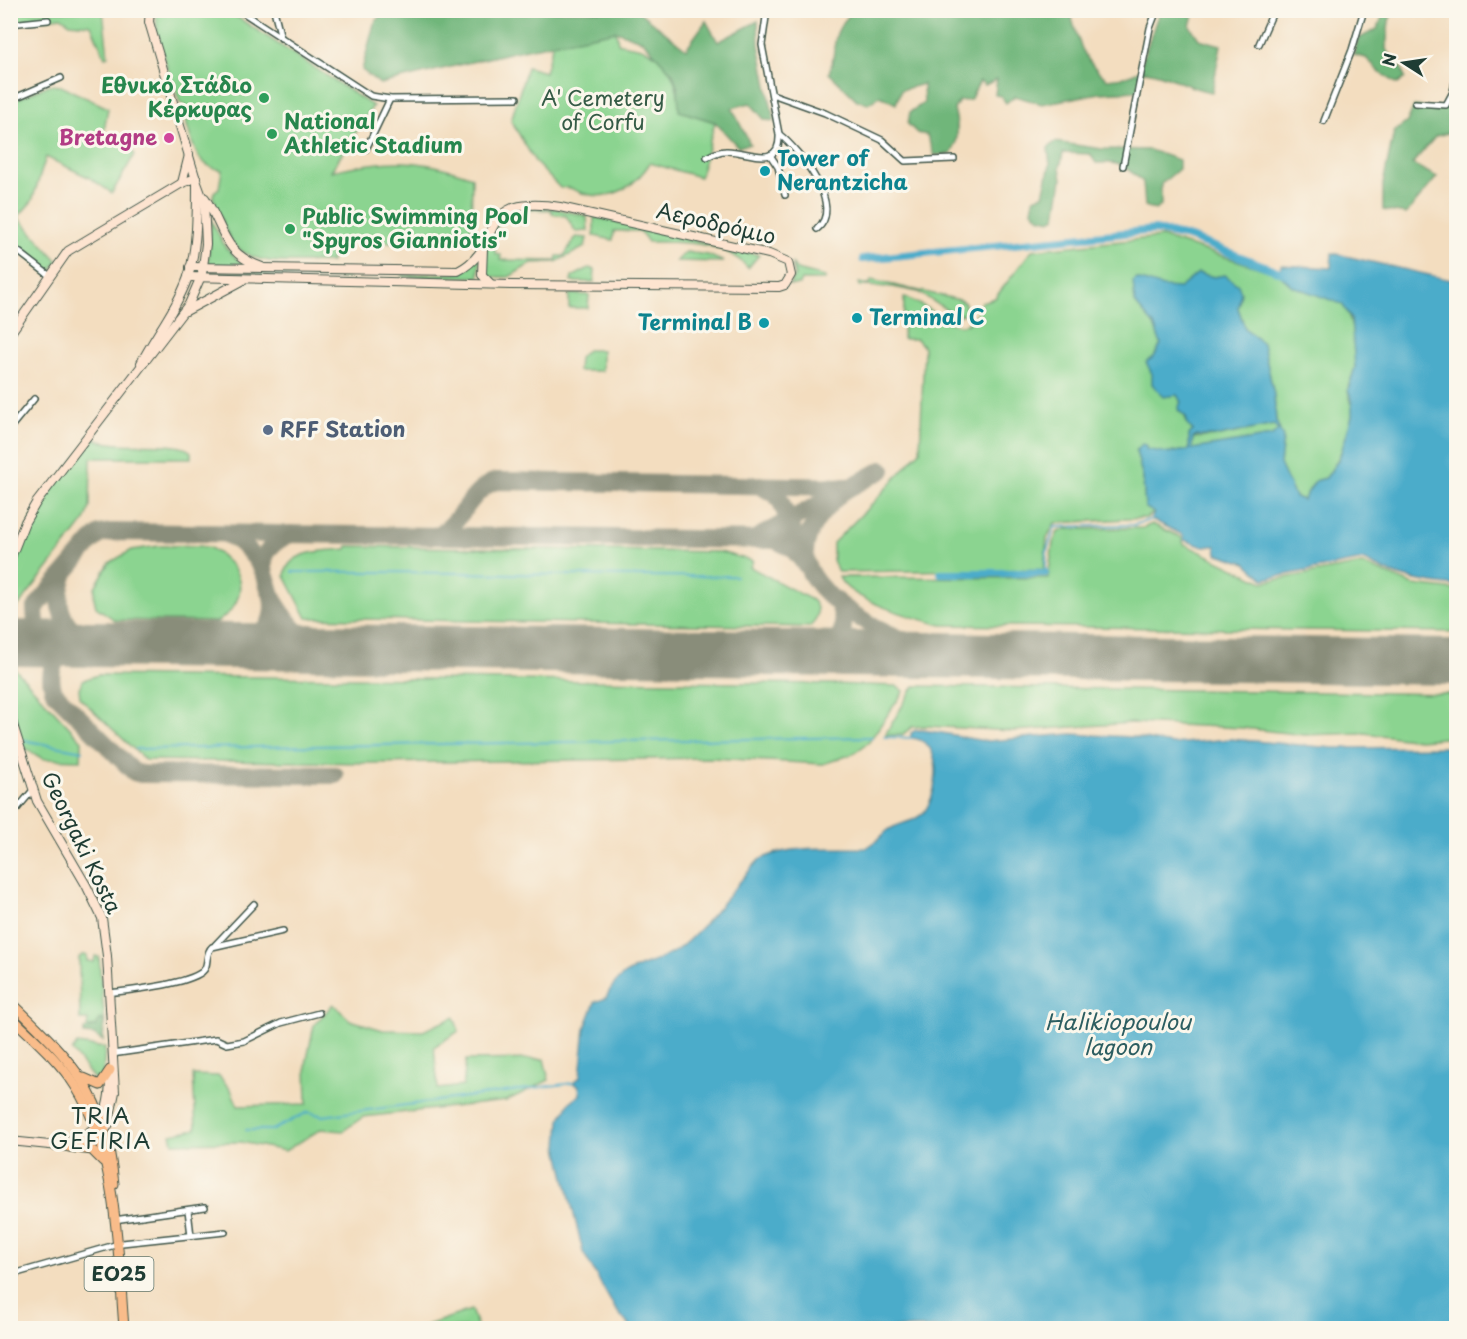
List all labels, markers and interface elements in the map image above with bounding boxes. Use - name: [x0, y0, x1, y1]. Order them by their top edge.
- north arrow: [1374, 33, 1434, 93]
- text: N: [1375, 51, 1401, 68]
- place label: Εθνικό Στάδιο Κέρκυρας: [101, 68, 252, 124]
- park label: A' Cemetery of Corfu: [541, 81, 665, 137]
- marker: Εθνικό Στάδιο Κέρκυρας: [257, 91, 271, 105]
- place label: National Athletic Stadium: [283, 104, 463, 160]
- place label: Bretagne: [59, 120, 157, 152]
- marker: National Athletic Stadium: [265, 127, 279, 141]
- marker: Bretagne: [162, 131, 176, 145]
- place label: Tower of Nerantzicha: [777, 141, 908, 197]
- marker: Tower of Nerantzicha: [758, 164, 772, 178]
- street label: Αεροδρόμιο: [654, 193, 779, 251]
- place label: Public Swimming Pool "Spyros Gianniotis": [302, 199, 529, 255]
- marker: Public Swimming Pool "Spyros Gianniotis": [283, 222, 297, 236]
- place label: Terminal C: [869, 300, 985, 332]
- place label: Terminal B: [638, 305, 752, 337]
- marker: Terminal C: [850, 311, 864, 325]
- marker: Terminal B: [757, 316, 771, 330]
- place label: RFF Station: [280, 412, 405, 444]
- marker: RFF Station: [261, 423, 275, 437]
- street label: Georgaki Kosta: [35, 766, 131, 919]
- water label: Halikiopoulou lagoon: [1045, 1004, 1193, 1062]
- district label: TRIA GEFIRIA: [50, 1098, 152, 1156]
- road number: ΕΟ25: [84, 1257, 154, 1291]

